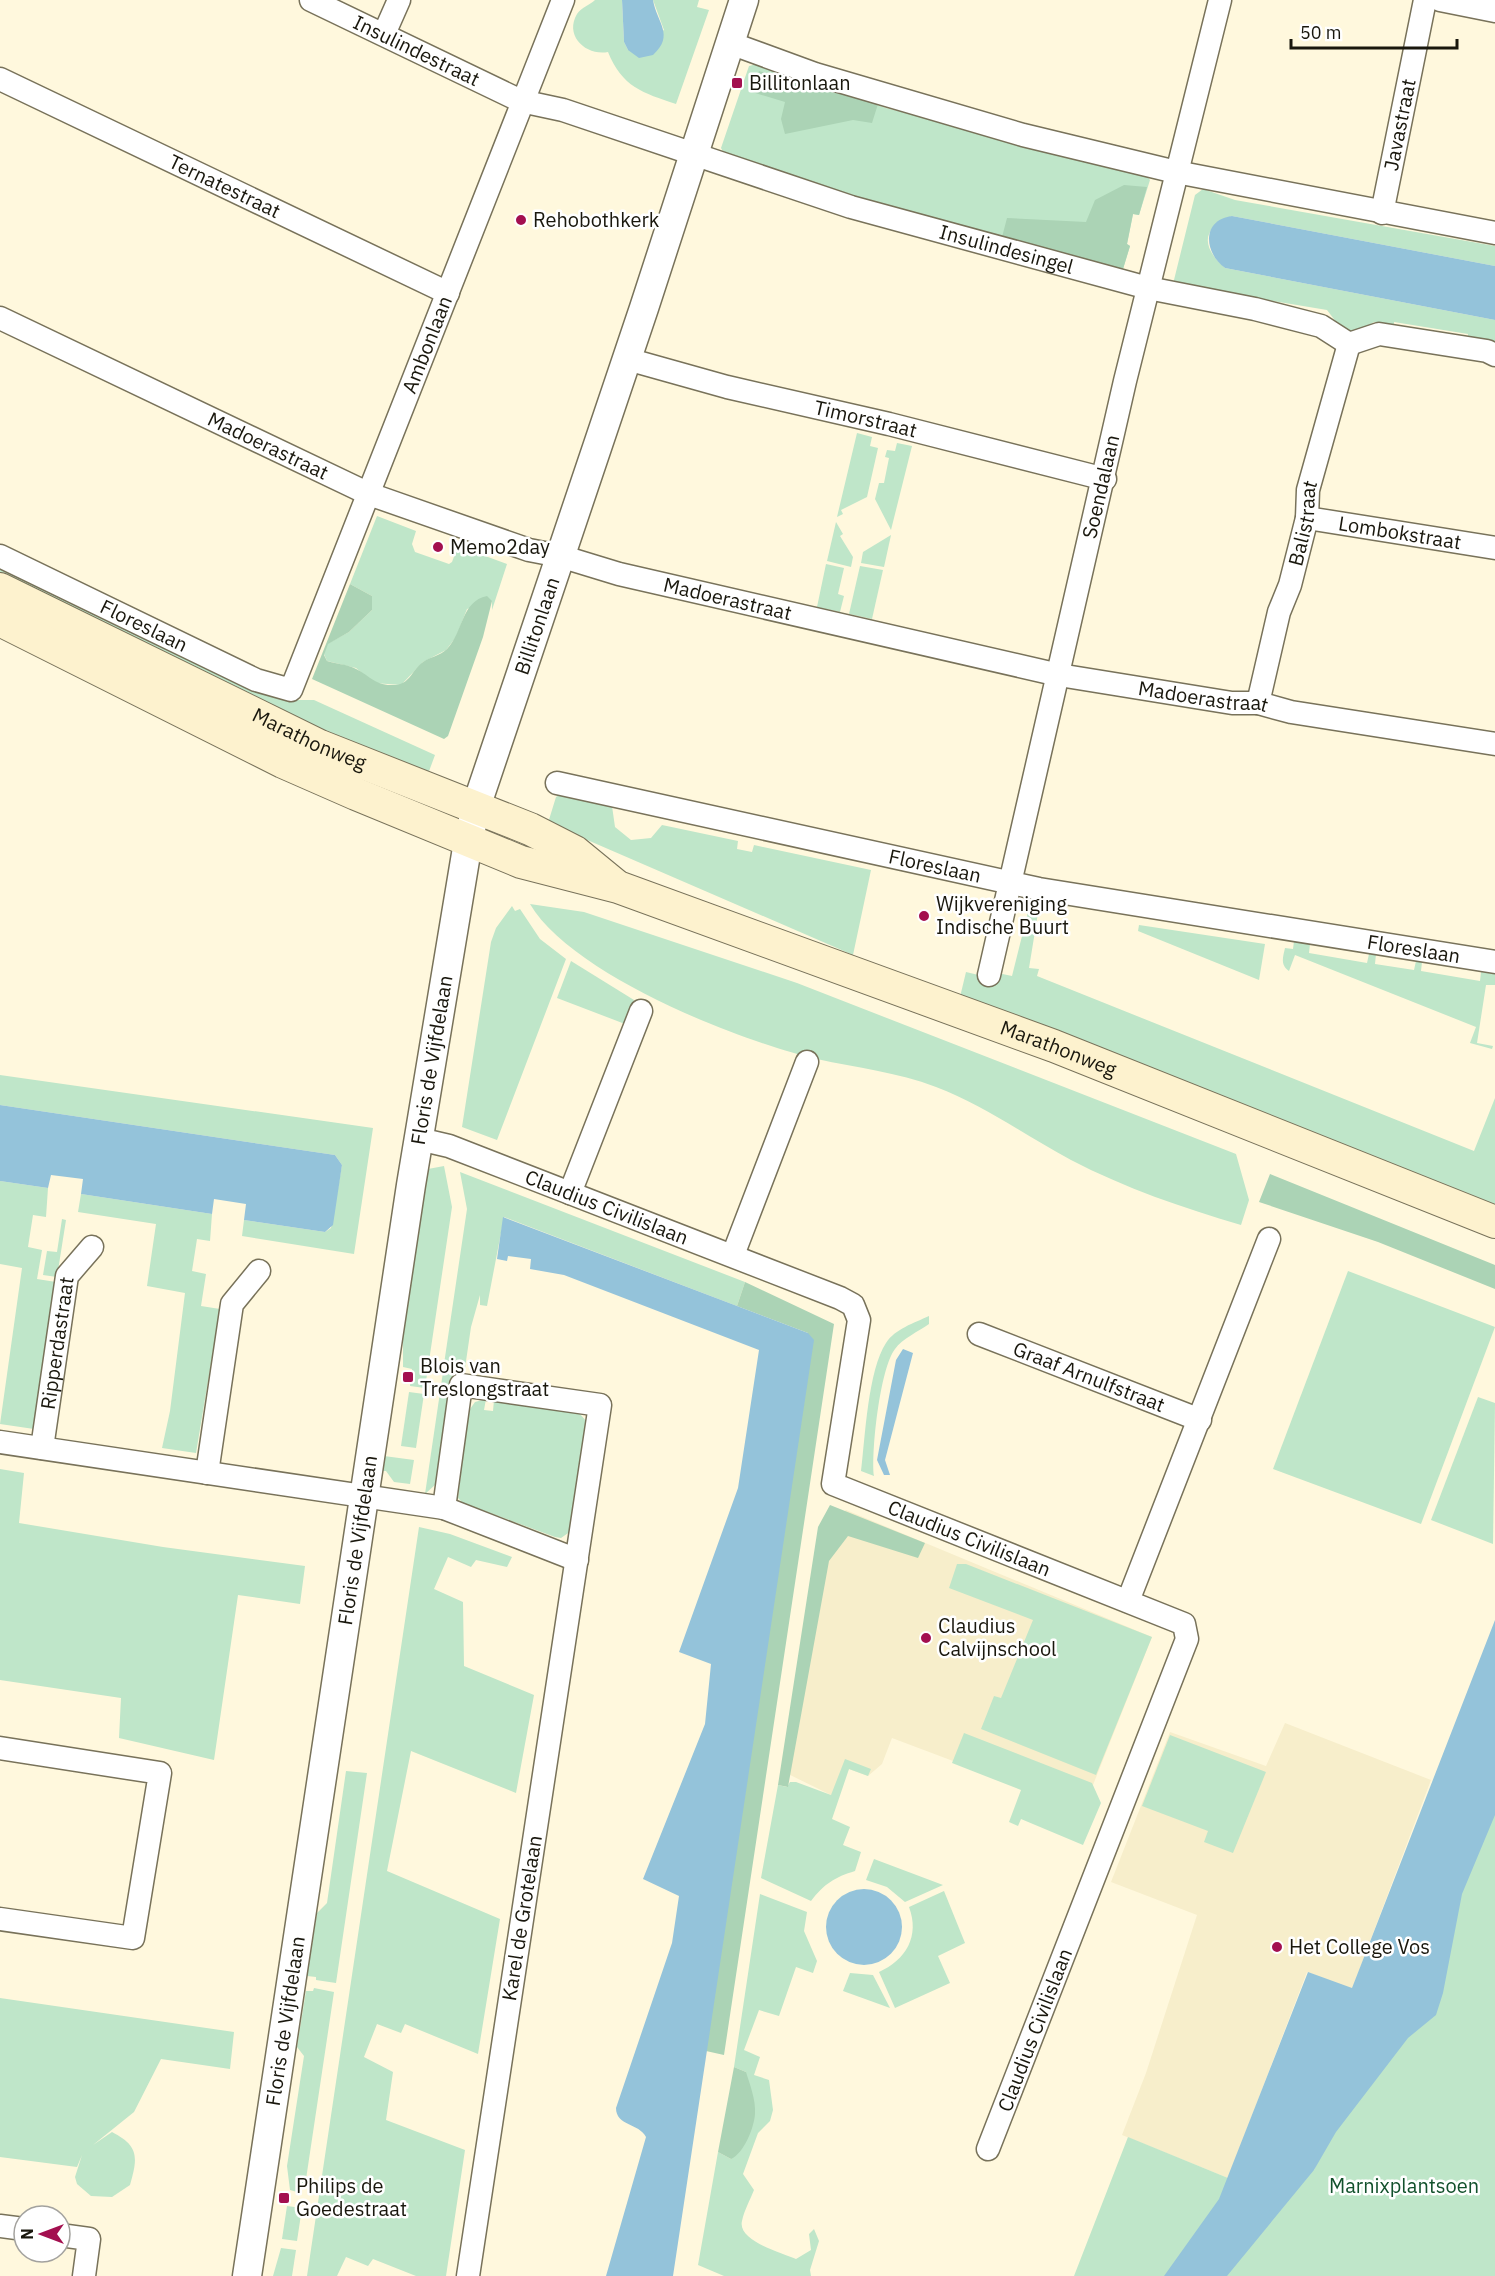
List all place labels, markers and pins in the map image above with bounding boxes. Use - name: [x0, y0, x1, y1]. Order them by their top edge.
- place label: Billitonlaan: [749, 69, 851, 96]
- marker: Billitonlaan: [730, 76, 744, 90]
- place label: Rehobothkerk: [533, 206, 660, 233]
- marker: Rehobothkerk: [514, 213, 528, 227]
- place label: Memo2day: [450, 533, 550, 560]
- marker: Memo2day: [431, 540, 445, 554]
- place label: Wijkvereniging Indische Buurt: [936, 890, 1069, 940]
- marker: Wijkvereniging Indische Buurt: [917, 909, 931, 923]
- place label: Blois van Treslongstraat: [420, 1352, 549, 1402]
- marker: Blois van Treslongstraat: [401, 1370, 415, 1384]
- place label: Claudius Calvijnschool: [938, 1612, 1057, 1662]
- marker: Claudius Calvijnschool: [919, 1631, 933, 1645]
- place label: Het College Vos: [1289, 1933, 1430, 1960]
- marker: Het College Vos: [1270, 1940, 1284, 1954]
- place label: Philips de Goedestraat: [296, 2172, 407, 2222]
- marker: Philips de Goedestraat: [277, 2191, 291, 2205]

